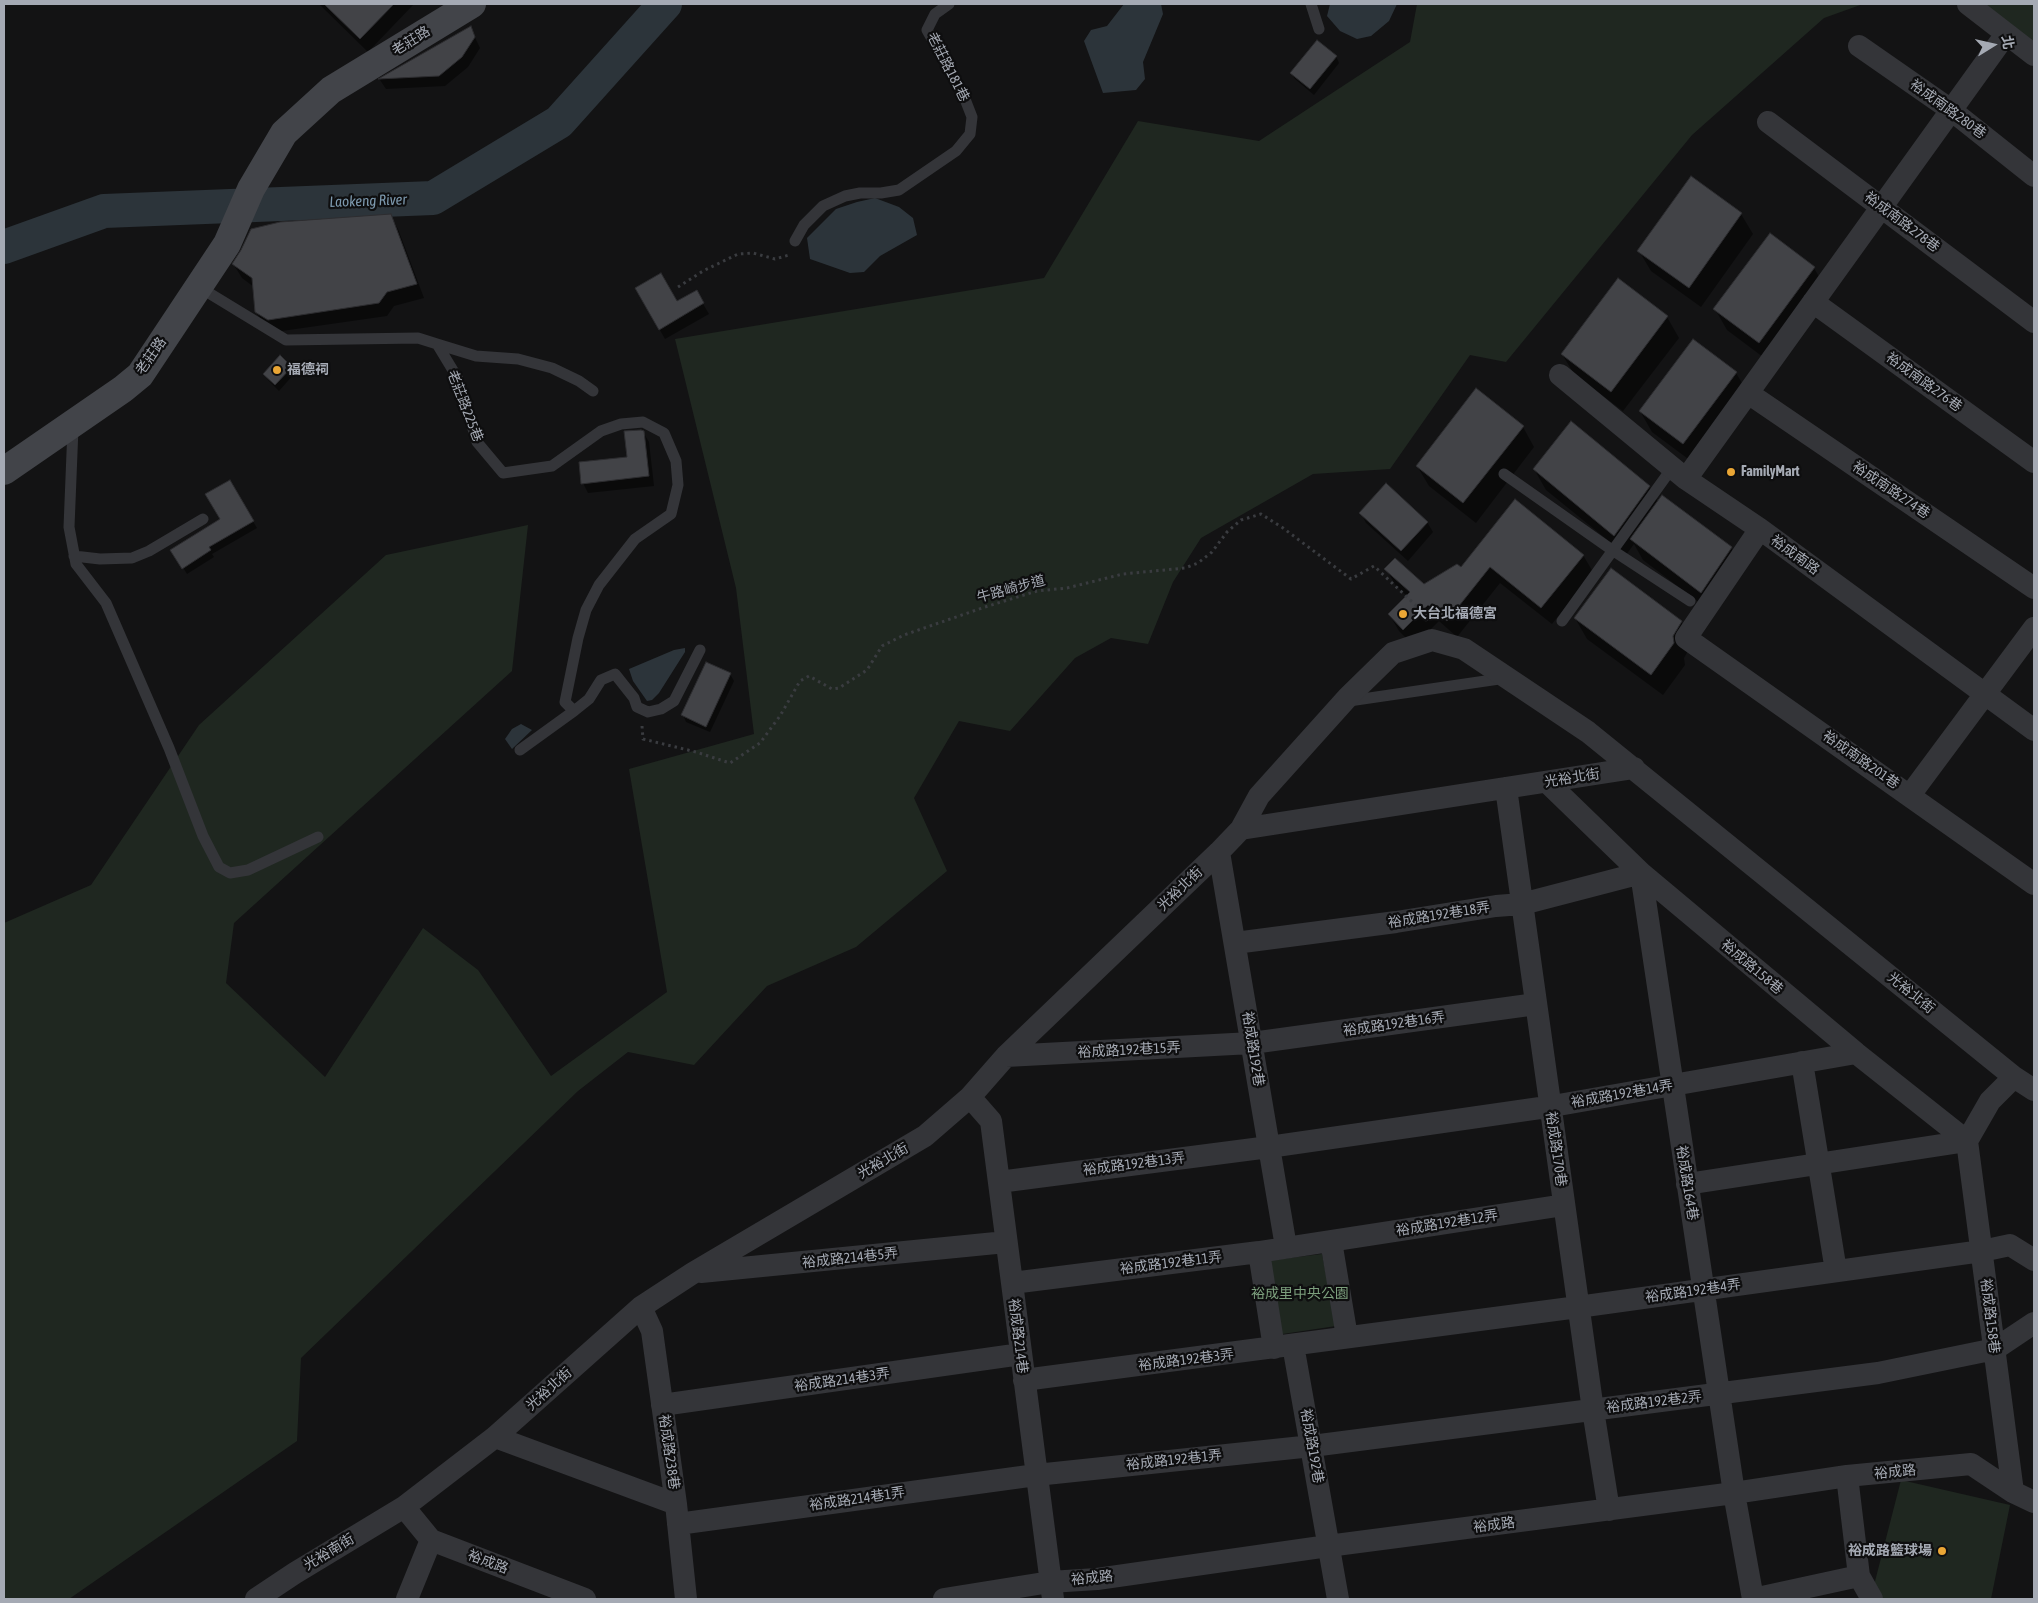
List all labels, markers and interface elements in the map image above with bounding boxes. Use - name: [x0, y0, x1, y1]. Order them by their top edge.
- north arrow: [1968, 20, 2018, 70]
- street label: 老莊路: [389, 23, 433, 59]
- street label: 老莊路181巷: [923, 29, 973, 105]
- text: 北: [1999, 34, 2017, 51]
- street label: 裕成南路280巷: [1907, 76, 1989, 142]
- street label: 裕成南路278巷: [1861, 188, 1943, 256]
- water label: Laokeng River: [329, 191, 407, 211]
- street label: 老莊路: [132, 334, 170, 378]
- street label: 裕成南路276巷: [1883, 349, 1965, 415]
- place label: 福德祠: [287, 362, 329, 378]
- marker: 福德祠: [271, 364, 283, 376]
- street label: 老莊路225巷: [444, 368, 486, 444]
- street label: 裕成南路274巷: [1849, 458, 1933, 522]
- place label: FamilyMart: [1741, 464, 1799, 480]
- marker: FamilyMart: [1725, 466, 1737, 478]
- street label: 裕成南路: [1767, 532, 1823, 578]
- street label: 牛路崎步道: [975, 572, 1047, 606]
- place label: 大台北福德宮: [1413, 606, 1497, 622]
- marker: 大台北福德宮: [1397, 608, 1409, 620]
- street label: 裕成南路201巷: [1819, 727, 1903, 793]
- street label: 光裕北街: [1543, 765, 1601, 791]
- street label: 光裕北街: [1154, 864, 1206, 914]
- street label: 裕成路192巷18弄: [1387, 899, 1491, 931]
- street label: 裕成路158巷: [1718, 936, 1786, 998]
- street label: 光裕北街: [1884, 969, 1938, 1017]
- street label: 裕成路192巷16弄: [1342, 1009, 1446, 1039]
- street label: 裕成路192巷: [1239, 1010, 1267, 1088]
- street label: 裕成路192巷15弄: [1077, 1039, 1181, 1061]
- street label: 裕成路192巷14弄: [1570, 1077, 1674, 1111]
- street label: 裕成路170巷: [1542, 1110, 1570, 1188]
- street label: 光裕北街: [855, 1140, 911, 1182]
- street label: 裕成路164巷: [1673, 1144, 1701, 1222]
- street label: 裕成路192巷13弄: [1082, 1149, 1186, 1179]
- street label: 裕成路192巷12弄: [1395, 1207, 1499, 1239]
- street label: 裕成路214巷5弄: [801, 1245, 899, 1271]
- street label: 裕成路192巷11弄: [1119, 1248, 1223, 1278]
- street label: 裕成路192巷4弄: [1644, 1276, 1742, 1306]
- street label: 裕成路158巷: [1977, 1277, 2003, 1355]
- park label: 裕成里中央公園: [1251, 1286, 1349, 1302]
- street label: 裕成路214巷: [1005, 1297, 1031, 1375]
- street label: 裕成路192巷3弄: [1137, 1346, 1235, 1374]
- street label: 光裕北街: [523, 1364, 575, 1414]
- street label: 裕成路214巷3弄: [793, 1365, 891, 1395]
- street label: 裕成路192巷2弄: [1605, 1388, 1703, 1416]
- street label: 裕成路192巷: [1297, 1407, 1327, 1485]
- street label: 裕成路238巷: [655, 1413, 683, 1491]
- street label: 裕成路192巷1弄: [1125, 1447, 1223, 1473]
- street label: 裕成路: [1873, 1461, 1917, 1483]
- street label: 裕成路214巷1弄: [808, 1484, 906, 1514]
- street label: 裕成路: [1472, 1514, 1516, 1536]
- street label: 光裕南街: [301, 1530, 357, 1574]
- place label: 裕成路籃球場: [1848, 1543, 1932, 1559]
- marker: 裕成路籃球場: [1936, 1545, 1948, 1557]
- street label: 裕成路: [465, 1547, 511, 1577]
- street label: 裕成路: [1070, 1567, 1114, 1589]

